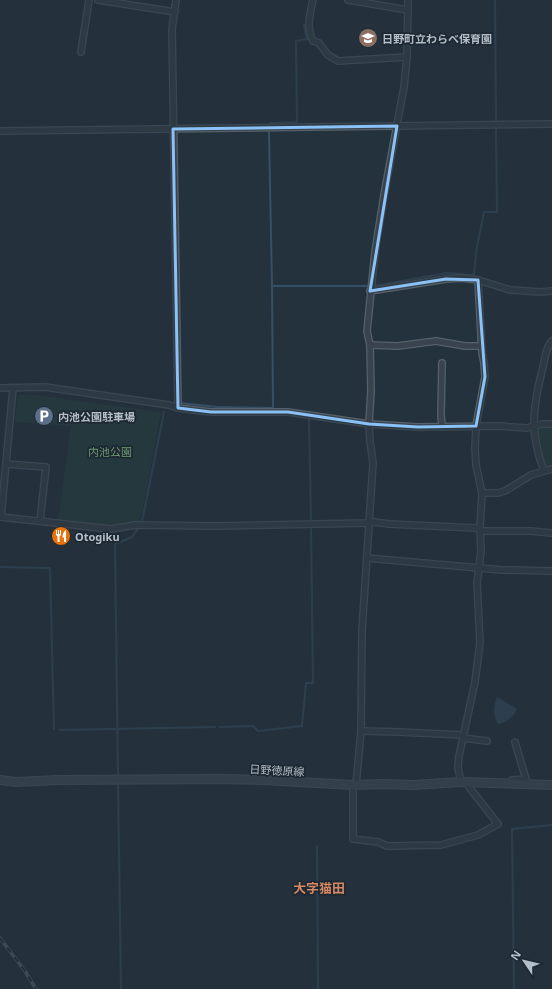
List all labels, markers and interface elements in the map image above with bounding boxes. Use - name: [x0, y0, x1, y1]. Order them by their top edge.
- school or university icon: 日野町立わらべ保育園: [357, 27, 379, 49]
- place label: 日野町立わらべ保育園: [382, 31, 492, 46]
- parking icon: 内池公園駐車場: [33, 405, 55, 427]
- place label: 内池公園駐車場: [58, 409, 135, 424]
- park label: 内池公園: [88, 444, 132, 459]
- restaurant icon: Otogiku: [50, 525, 72, 547]
- place label: Otogiku: [75, 529, 120, 544]
- street label: 日野徳原線: [249, 761, 305, 779]
- district label: 大字猫田: [293, 879, 345, 897]
- north arrow: [504, 941, 544, 981]
- text: N: [507, 947, 524, 963]

